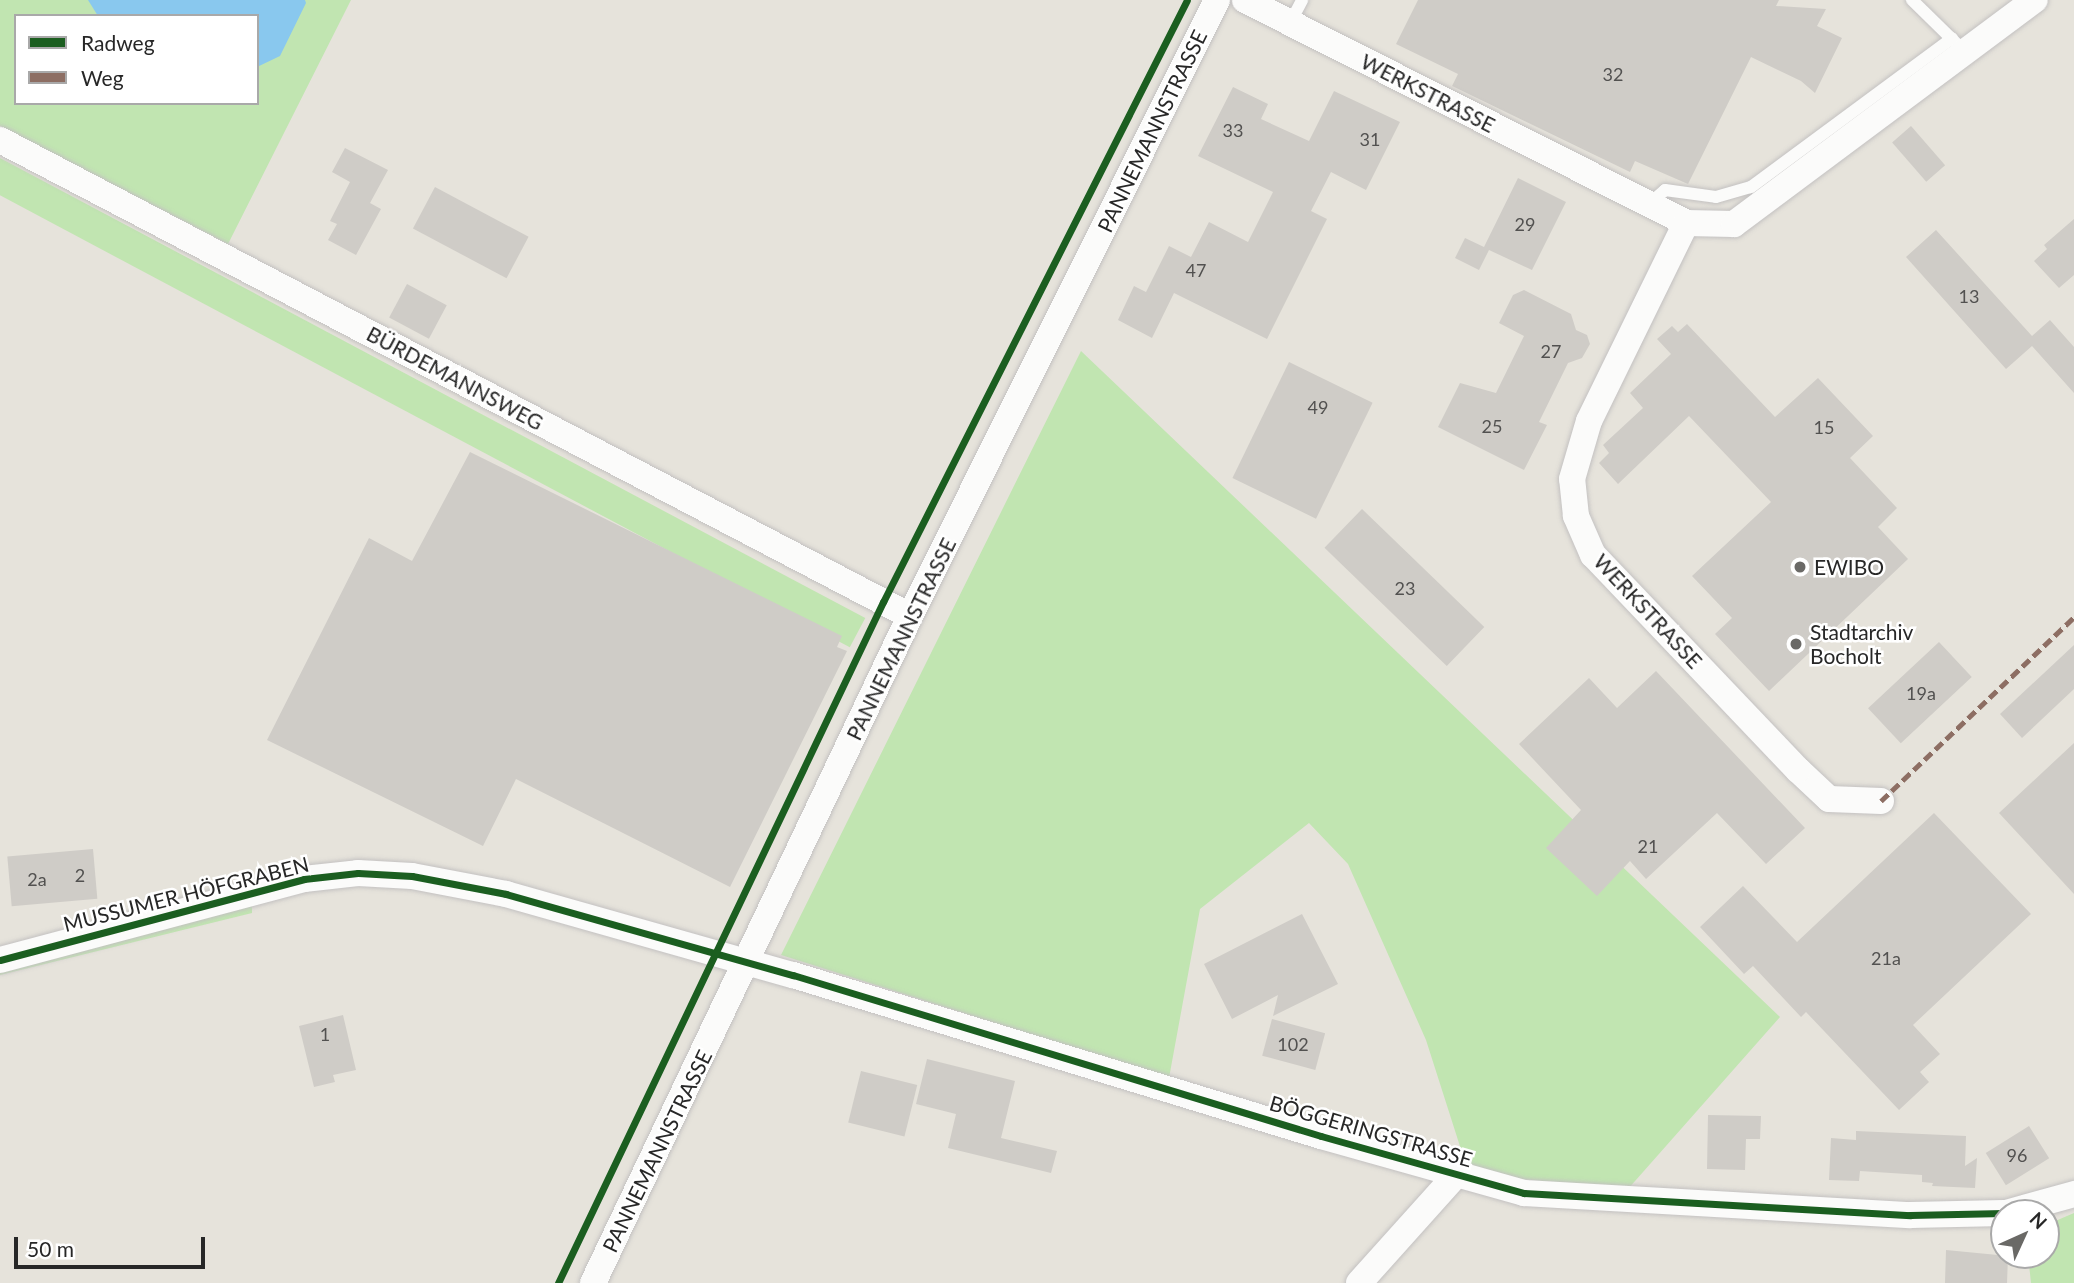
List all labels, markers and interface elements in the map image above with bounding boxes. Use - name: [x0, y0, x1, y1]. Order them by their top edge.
- legend: [14, 14, 259, 105]
- street label: PANNEMANNSTRASSE: [1092, 26, 1212, 236]
- text: Radweg: [81, 30, 155, 55]
- street label: WERKSTRASSE: [1357, 48, 1499, 138]
- house number: 32: [1603, 63, 1623, 85]
- text: Weg: [81, 65, 124, 90]
- house number: 33: [1223, 119, 1243, 141]
- house number: 31: [1360, 128, 1380, 150]
- house number: 29: [1515, 213, 1535, 235]
- house number: 47: [1186, 259, 1206, 281]
- house number: 13: [1959, 285, 1979, 307]
- street label: BÜRDEMANNSWEG: [362, 321, 548, 435]
- house number: 27: [1541, 340, 1561, 362]
- house number: 49: [1308, 396, 1328, 418]
- house number: 25: [1482, 415, 1502, 437]
- house number: 15: [1814, 416, 1834, 438]
- street label: PANNEMANNSTRASSE: [841, 534, 961, 744]
- street label: WERKSTRASSE: [1589, 549, 1707, 673]
- place label: EWIBO: [1814, 554, 1884, 580]
- marker: EWIBO: [1792, 559, 1808, 575]
- house number: 23: [1395, 577, 1415, 599]
- place label: Stadtarchiv Bocholt: [1810, 619, 1913, 669]
- marker: Stadtarchiv Bocholt: [1788, 636, 1804, 652]
- house number: 19a: [1906, 682, 1936, 704]
- house number: 21: [1638, 835, 1658, 857]
- street label: MUSSUMER HÖFGRABEN: [61, 851, 311, 937]
- house number: 2: [75, 864, 85, 886]
- house number: 2a: [27, 868, 47, 890]
- house number: 21a: [1871, 947, 1901, 969]
- house number: 1: [320, 1023, 330, 1045]
- house number: 102: [1277, 1033, 1309, 1055]
- street label: PANNEMANNSTRASSE: [597, 1046, 717, 1256]
- street label: BÖGGERINGSTRASSE: [1267, 1090, 1475, 1172]
- house number: 96: [2007, 1144, 2027, 1166]
- north arrow: [1990, 1199, 2060, 1269]
- text: N: [2025, 1207, 2052, 1234]
- scale bar: [18, 1224, 208, 1268]
- text: 50 m: [27, 1236, 74, 1261]

